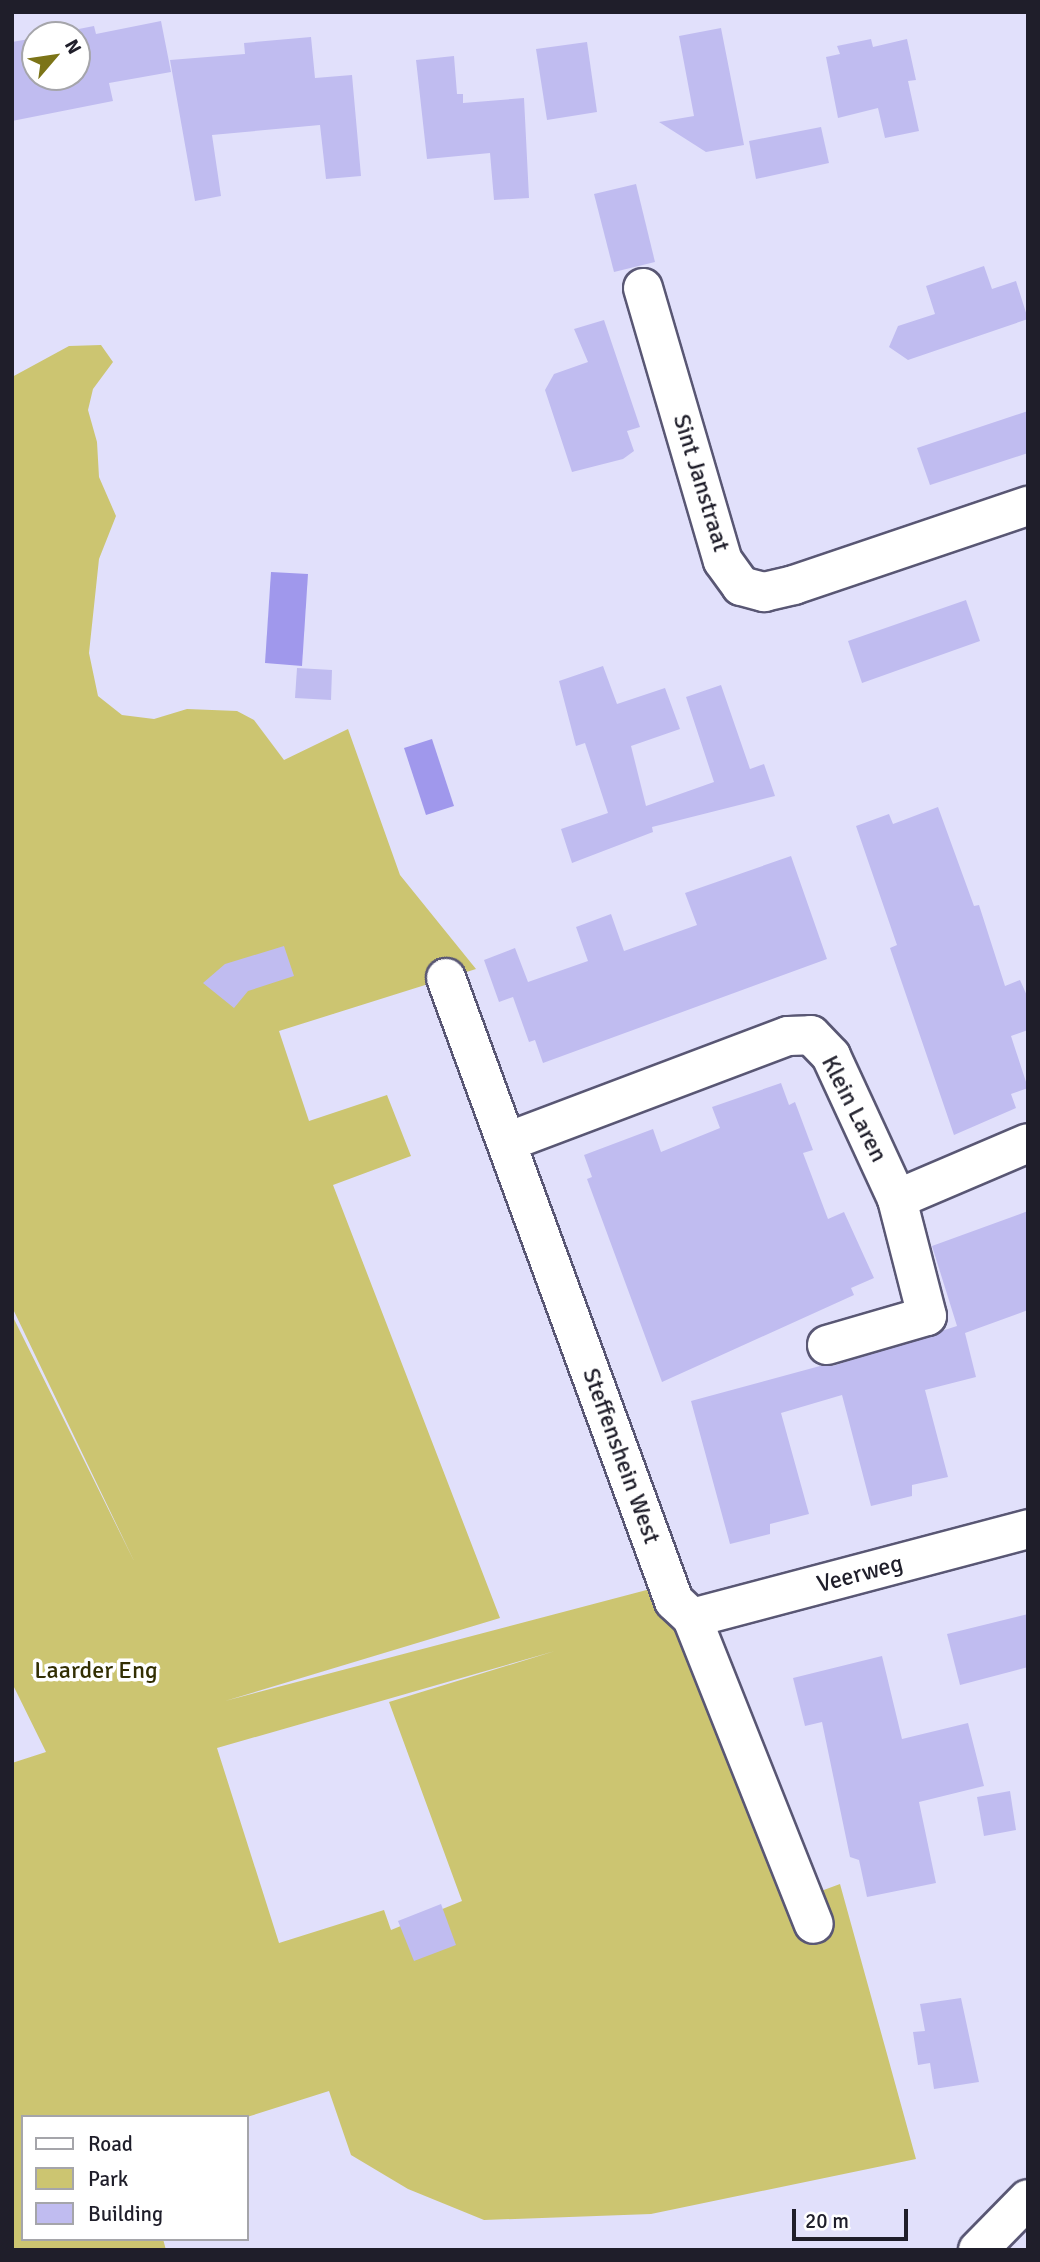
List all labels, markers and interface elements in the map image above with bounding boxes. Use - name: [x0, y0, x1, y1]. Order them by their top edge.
- north arrow: [21, 21, 91, 91]
- text: N: [59, 35, 86, 58]
- street label: Sint Janstraat: [666, 411, 736, 555]
- street label: Klein Laren: [815, 1051, 893, 1167]
- street label: Steffenshein West: [576, 1364, 666, 1548]
- street label: Veerweg: [814, 1549, 906, 1599]
- park label: Laarder Eng: [34, 1657, 158, 1685]
- legend: [21, 2115, 248, 2241]
- text: Road: [88, 2131, 133, 2157]
- text: Park: [88, 2166, 128, 2192]
- scale bar: [795, 2196, 911, 2240]
- text: Building: [88, 2201, 163, 2227]
- text: 20 m: [805, 2208, 849, 2234]

